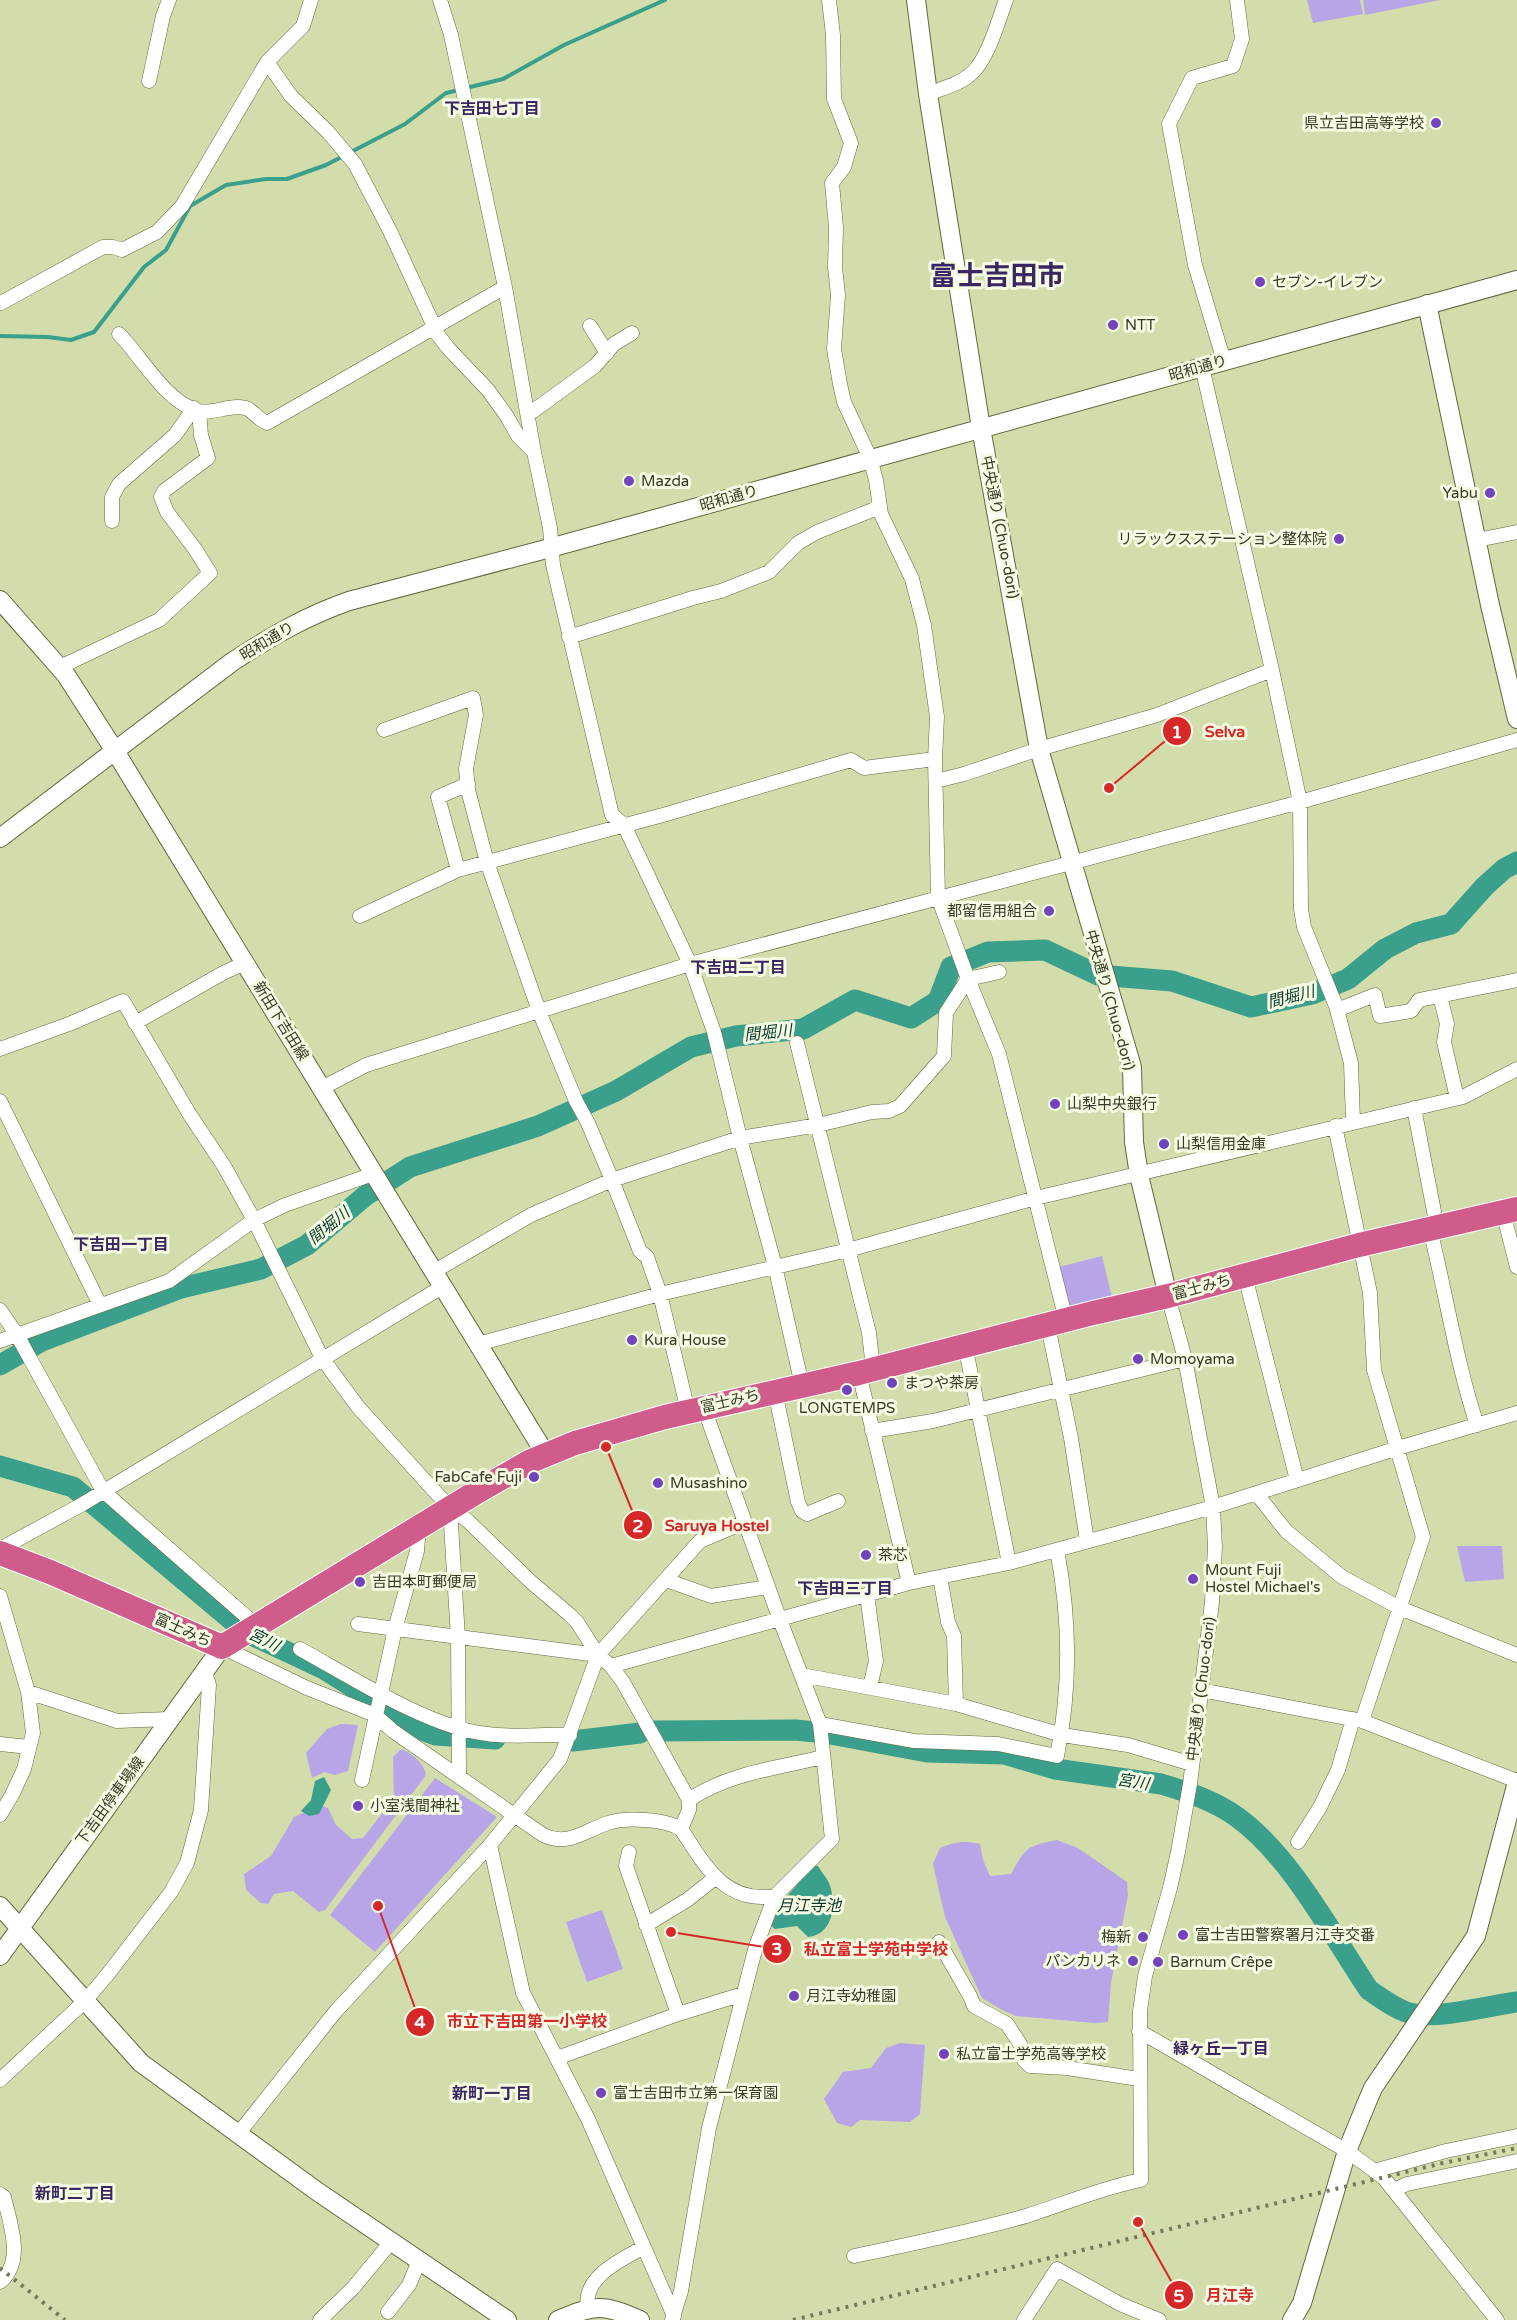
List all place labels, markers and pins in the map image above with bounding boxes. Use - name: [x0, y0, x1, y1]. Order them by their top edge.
- place label: 県立吉田高等学校: [1304, 114, 1424, 132]
- marker: 県立吉田高等学校: [1429, 116, 1443, 130]
- place label: セブン-イレブン: [1272, 273, 1383, 291]
- marker: セブン-イレブン: [1253, 275, 1267, 289]
- place label: NTT: [1125, 316, 1155, 334]
- marker: NTT: [1106, 318, 1120, 332]
- place label: Mazda: [641, 472, 689, 490]
- marker: Mazda: [622, 474, 636, 488]
- place label: Yabu: [1443, 484, 1478, 502]
- marker: Yabu: [1483, 486, 1497, 500]
- place label: リラックスステーション整体院: [1118, 530, 1327, 548]
- marker: リラックスステーション整体院: [1332, 532, 1346, 546]
- callout: Selva: [1162, 714, 1257, 748]
- place label: 都留信用組合: [947, 902, 1037, 920]
- marker: 都留信用組合: [1042, 904, 1056, 918]
- place label: 山梨中央銀行: [1067, 1095, 1157, 1113]
- marker: 山梨中央銀行: [1048, 1097, 1062, 1111]
- place label: 山梨信用金庫: [1176, 1135, 1266, 1153]
- marker: 山梨信用金庫: [1157, 1137, 1171, 1151]
- place label: Kura House: [644, 1331, 726, 1349]
- marker: Kura House: [625, 1333, 639, 1347]
- place label: Momoyama: [1150, 1350, 1235, 1368]
- marker: Momoyama: [1131, 1352, 1145, 1366]
- place label: まつや茶房: [904, 1374, 979, 1392]
- marker: まつや茶房: [885, 1376, 899, 1390]
- marker: LONGTEMPS: [840, 1383, 854, 1397]
- place label: LONGTEMPS: [799, 1399, 895, 1417]
- place label: FabCafe Fuji: [435, 1468, 522, 1486]
- marker: FabCafe Fuji: [527, 1470, 541, 1484]
- place label: Musashino: [670, 1474, 747, 1492]
- marker: Musashino: [651, 1476, 665, 1490]
- callout: Saruya Hostel: [623, 1508, 781, 1542]
- place label: 茶芯: [878, 1546, 908, 1564]
- marker: 茶芯: [859, 1548, 873, 1562]
- place label: Mount Fuji Hostel Michael's: [1205, 1561, 1321, 1596]
- marker: Mount Fuji Hostel Michael's: [1186, 1572, 1200, 1586]
- place label: 吉田本町郵便局: [372, 1573, 477, 1591]
- marker: 吉田本町郵便局: [353, 1575, 367, 1589]
- place label: 小室浅間神社: [370, 1797, 460, 1815]
- marker: 小室浅間神社: [351, 1799, 365, 1813]
- place label: 富士吉田警察署月江寺交番: [1195, 1926, 1375, 1944]
- place label: 梅新: [1101, 1928, 1131, 1946]
- marker: 富士吉田警察署月江寺交番: [1176, 1928, 1190, 1942]
- marker: 梅新: [1136, 1930, 1150, 1944]
- callout: 私立富士学苑中学校: [762, 1932, 960, 1966]
- place label: パンカリネ: [1045, 1952, 1121, 1970]
- place label: Barnum Crêpe: [1170, 1953, 1273, 1971]
- marker: パンカリネ: [1126, 1954, 1140, 1968]
- marker: Barnum Crêpe: [1151, 1955, 1165, 1969]
- place label: 月江寺幼稚園: [806, 1987, 896, 2005]
- marker: 月江寺幼稚園: [787, 1989, 801, 2003]
- callout: 市立下吉田第一小学校: [405, 2005, 619, 2039]
- place label: 私立富士学苑高等学校: [956, 2045, 1106, 2063]
- marker: 私立富士学苑高等学校: [937, 2047, 951, 2061]
- place label: 富士吉田市立第一保育園: [613, 2084, 778, 2102]
- marker: 富士吉田市立第一保育園: [594, 2086, 608, 2100]
- callout: 月江寺: [1164, 2278, 1266, 2312]

